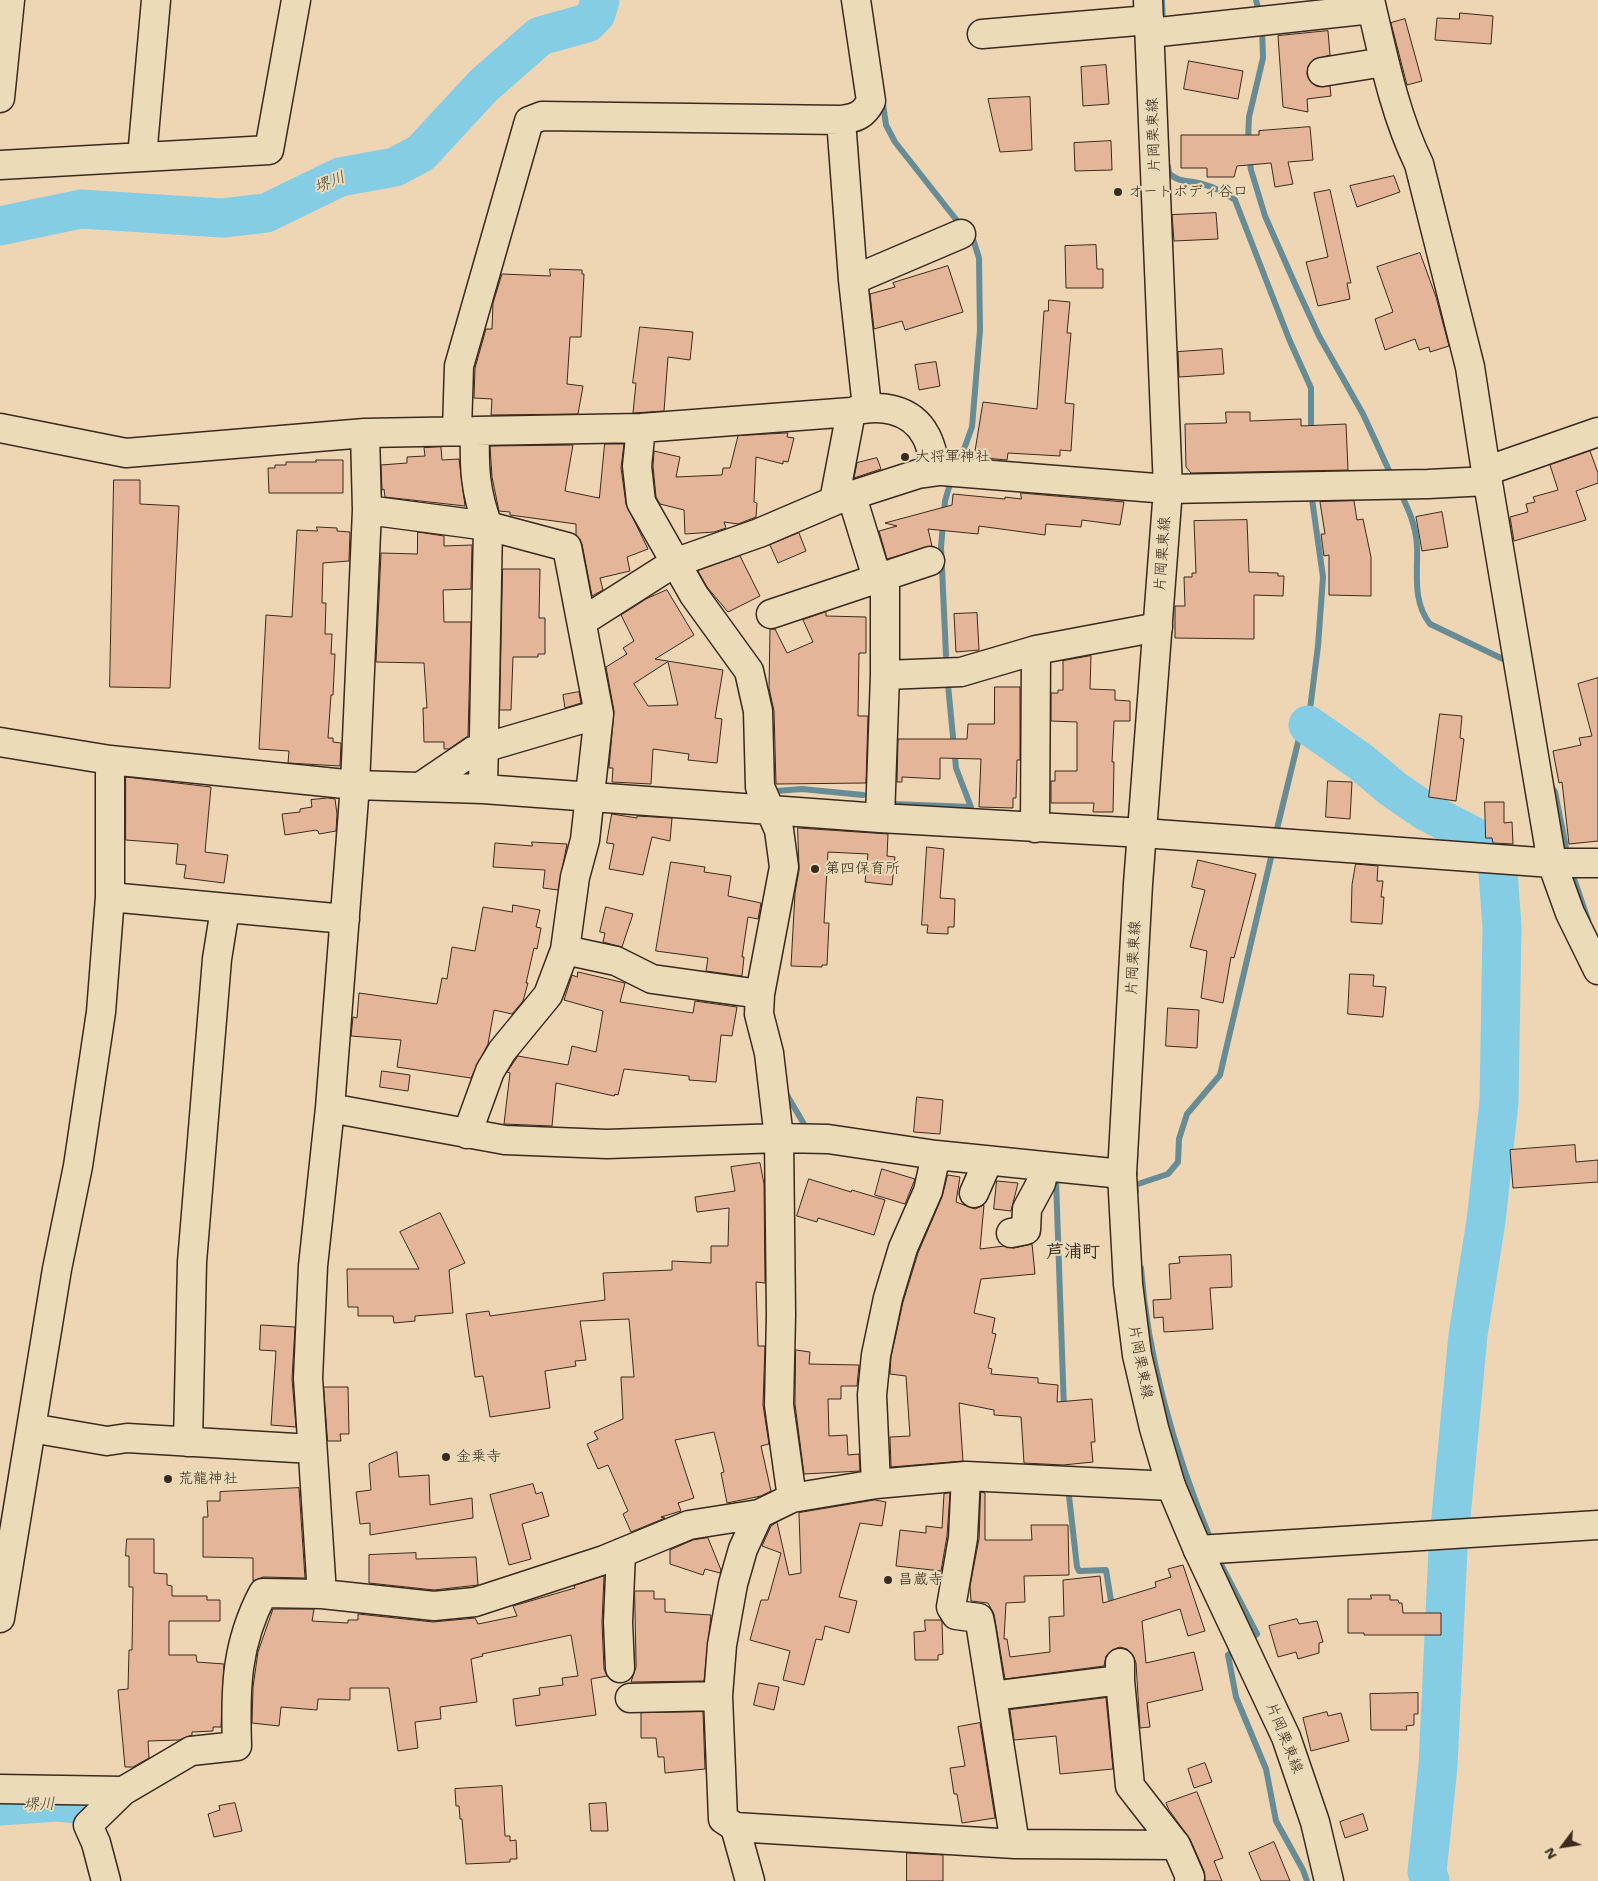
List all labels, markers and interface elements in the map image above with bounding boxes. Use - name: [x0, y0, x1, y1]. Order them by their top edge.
- street label: 片岡栗東線: [1144, 97, 1164, 173]
- water label: 堺川: [312, 168, 348, 198]
- place label: オートボディ谷口: [1128, 183, 1248, 201]
- marker: オートボディ谷口: [1112, 186, 1124, 198]
- place label: 大将軍神社: [915, 448, 990, 466]
- marker: 大将軍神社: [899, 451, 911, 463]
- street label: 片岡栗東線: [1151, 516, 1175, 592]
- place label: 第四保育所: [825, 860, 900, 878]
- marker: 第四保育所: [809, 863, 821, 875]
- street label: 片岡栗東線: [1123, 920, 1145, 996]
- district label: 芦浦町: [1046, 1241, 1100, 1263]
- street label: 片岡栗東線: [1124, 1323, 1156, 1401]
- place label: 金乗寺: [456, 1448, 501, 1466]
- marker: 金乗寺: [440, 1451, 452, 1463]
- place label: 荒龍神社: [178, 1470, 238, 1488]
- marker: 荒龍神社: [162, 1473, 174, 1485]
- place label: 昌蔵寺: [898, 1571, 943, 1589]
- marker: 昌蔵寺: [882, 1574, 894, 1586]
- street label: 片岡栗東線: [1262, 1700, 1306, 1776]
- water label: 堺川: [23, 1795, 55, 1815]
- north arrow: [1538, 1821, 1588, 1871]
- text: N: [1540, 1844, 1561, 1863]

